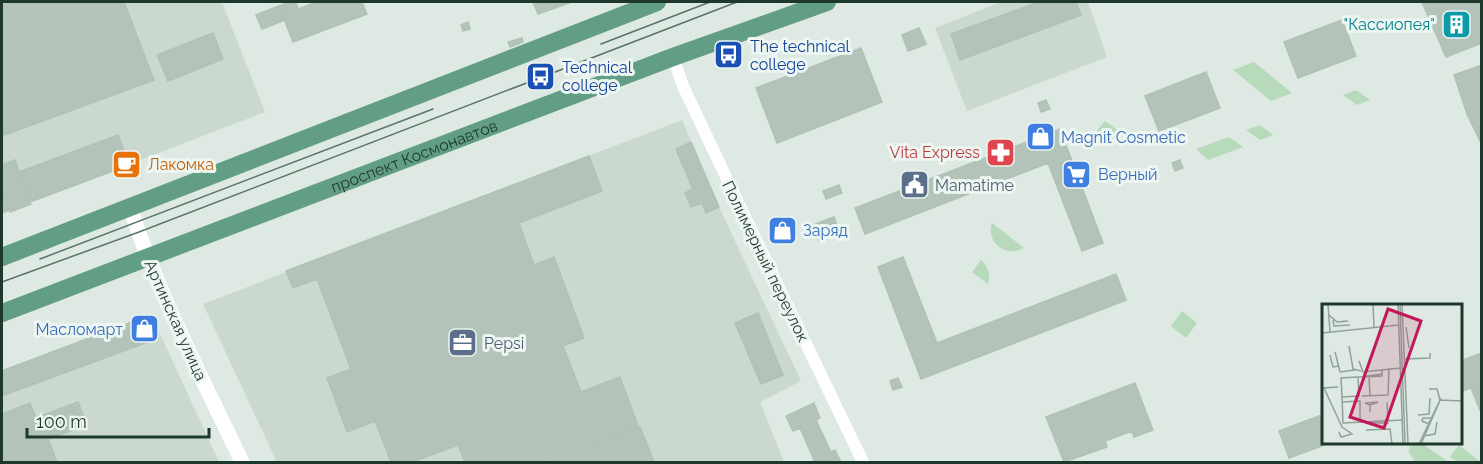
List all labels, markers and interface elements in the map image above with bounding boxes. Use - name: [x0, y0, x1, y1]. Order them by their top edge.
- building icon: "Кассиопея": [1440, 8, 1472, 40]
- place label: "Кассиопея": [1344, 15, 1435, 34]
- place label: The technical college: [750, 37, 851, 74]
- bus stop icon: The technical college: [713, 39, 745, 71]
- place label: Technical college: [562, 58, 633, 95]
- bus stop icon: Technical college: [525, 60, 557, 92]
- street label: проспект Космонавтов: [328, 116, 500, 197]
- shop icon: Magnit Cosmetic: [1024, 121, 1056, 153]
- place label: Magnit Cosmetic: [1061, 128, 1186, 147]
- pharmacy icon: Vita Express: [985, 136, 1017, 168]
- place label: Vita Express: [890, 143, 980, 162]
- cafe icon: Лакомка: [111, 148, 143, 180]
- place label: Лакомка: [148, 155, 214, 174]
- supermarket icon: Верный: [1061, 158, 1093, 190]
- place label: Верный: [1098, 165, 1158, 184]
- public building icon: Mamatime: [898, 169, 930, 201]
- place label: Mamatime: [935, 176, 1014, 195]
- street label: Полимерный переулок: [718, 178, 813, 345]
- shop icon: Заряд: [766, 214, 798, 246]
- place label: Заряд: [803, 221, 848, 240]
- street label: Артинская улица: [140, 257, 211, 384]
- inset map: [1322, 304, 1462, 443]
- shop icon: Масломарт: [128, 313, 160, 345]
- place label: Масломарт: [35, 320, 123, 339]
- office icon: Pepsi: [447, 327, 479, 359]
- place label: Pepsi: [484, 334, 524, 353]
- scale bar: [27, 401, 208, 439]
- text: 100 m: [36, 411, 87, 432]

